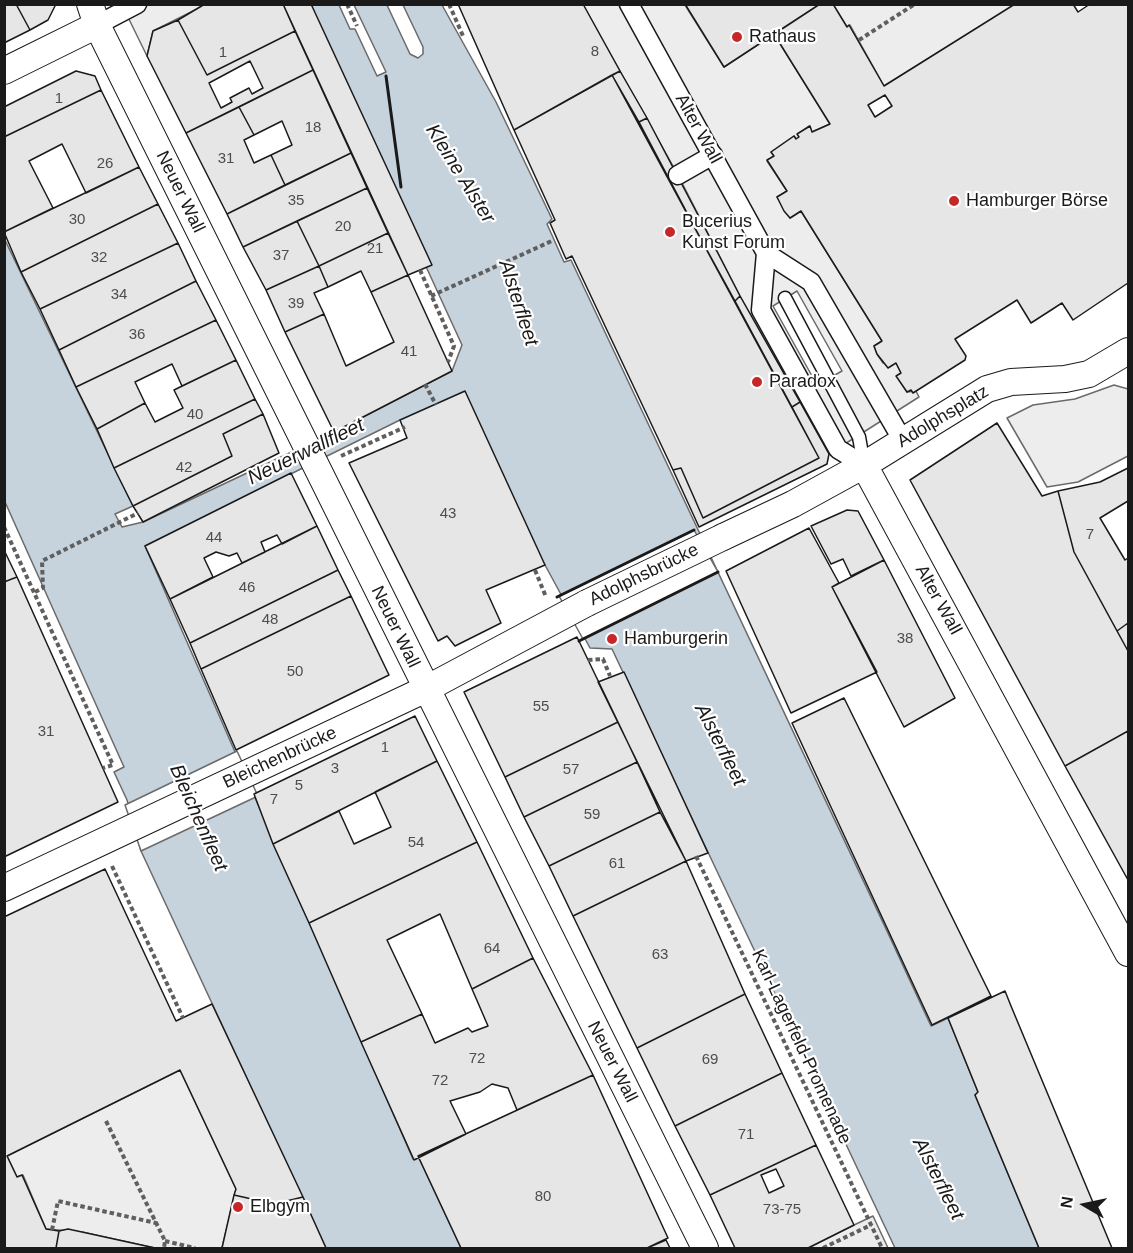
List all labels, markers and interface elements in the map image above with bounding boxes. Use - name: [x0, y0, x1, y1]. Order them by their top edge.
- place label: Rathaus: [749, 26, 816, 48]
- marker: Rathaus: [730, 30, 744, 44]
- house number: 8: [591, 43, 599, 61]
- house number: 1: [219, 44, 227, 62]
- house number: 1: [55, 90, 63, 108]
- street label: Alter Wall: [670, 90, 726, 168]
- house number: 18: [305, 119, 321, 137]
- water label: Kleine Alster: [420, 120, 500, 228]
- street label: Neuer Wall: [151, 148, 209, 236]
- house number: 31: [218, 150, 234, 168]
- house number: 26: [97, 155, 113, 173]
- place label: Hamburger Börse: [966, 190, 1108, 212]
- house number: 35: [288, 192, 304, 210]
- marker: Hamburger Börse: [947, 194, 961, 208]
- house number: 30: [69, 211, 85, 229]
- place label: Bucerius Kunst Forum: [682, 211, 785, 254]
- house number: 20: [335, 218, 351, 236]
- marker: Bucerius Kunst Forum: [663, 225, 677, 239]
- house number: 21: [367, 240, 383, 258]
- house number: 37: [273, 247, 289, 265]
- house number: 32: [91, 249, 107, 267]
- water label: Alsterfleet: [493, 257, 543, 349]
- house number: 34: [111, 286, 127, 304]
- house number: 39: [288, 295, 304, 313]
- house number: 36: [129, 326, 145, 344]
- house number: 41: [401, 343, 417, 361]
- place label: Paradox: [769, 371, 836, 393]
- marker: Paradox: [750, 375, 764, 389]
- street label: Adolphsplatz: [893, 381, 993, 453]
- house number: 40: [187, 406, 203, 424]
- water label: Neuerwallfleet: [244, 413, 368, 491]
- house number: 42: [176, 459, 192, 477]
- house number: 43: [440, 505, 456, 523]
- house number: 7: [1086, 526, 1094, 544]
- house number: 44: [206, 529, 222, 547]
- street label: Adolphsbrücke: [586, 539, 702, 611]
- street label: Alter Wall: [910, 561, 966, 639]
- house number: 46: [239, 579, 255, 597]
- street label: Neuer Wall: [366, 583, 424, 671]
- house number: 48: [262, 611, 278, 629]
- place label: Hamburgerin: [624, 628, 728, 650]
- house number: 38: [897, 630, 913, 648]
- marker: Hamburgerin: [605, 632, 619, 646]
- house number: 50: [287, 663, 303, 681]
- house number: 55: [533, 698, 549, 716]
- water label: Alsterfleet: [689, 700, 751, 790]
- street label: Bleichenbrücke: [220, 722, 340, 794]
- house number: 31: [38, 723, 54, 741]
- house number: 1: [381, 739, 389, 757]
- house number: 3: [331, 760, 339, 778]
- water label: Bleichenfleet: [164, 761, 232, 875]
- house number: 57: [563, 761, 579, 779]
- house number: 5: [295, 777, 303, 795]
- house number: 7: [270, 791, 278, 809]
- house number: 59: [584, 806, 600, 824]
- house number: 54: [408, 834, 424, 852]
- house number: 61: [609, 855, 625, 873]
- house number: 64: [484, 940, 500, 958]
- house number: 63: [652, 946, 668, 964]
- street label: Karl-Lagerfeld-Promenade: [746, 946, 856, 1148]
- street label: Neuer Wall: [582, 1018, 642, 1106]
- house number: 72: [469, 1050, 485, 1068]
- house number: 69: [702, 1051, 718, 1069]
- house number: 72: [432, 1072, 448, 1090]
- house number: 71: [738, 1126, 754, 1144]
- water label: Alsterfleet: [907, 1134, 969, 1224]
- north arrow: [1055, 1175, 1115, 1235]
- house number: 80: [535, 1188, 551, 1206]
- text: N: [1057, 1195, 1076, 1209]
- place label: Elbgym: [250, 1196, 310, 1218]
- marker: Elbgym: [231, 1200, 245, 1214]
- house number: 73-75: [763, 1201, 801, 1219]

